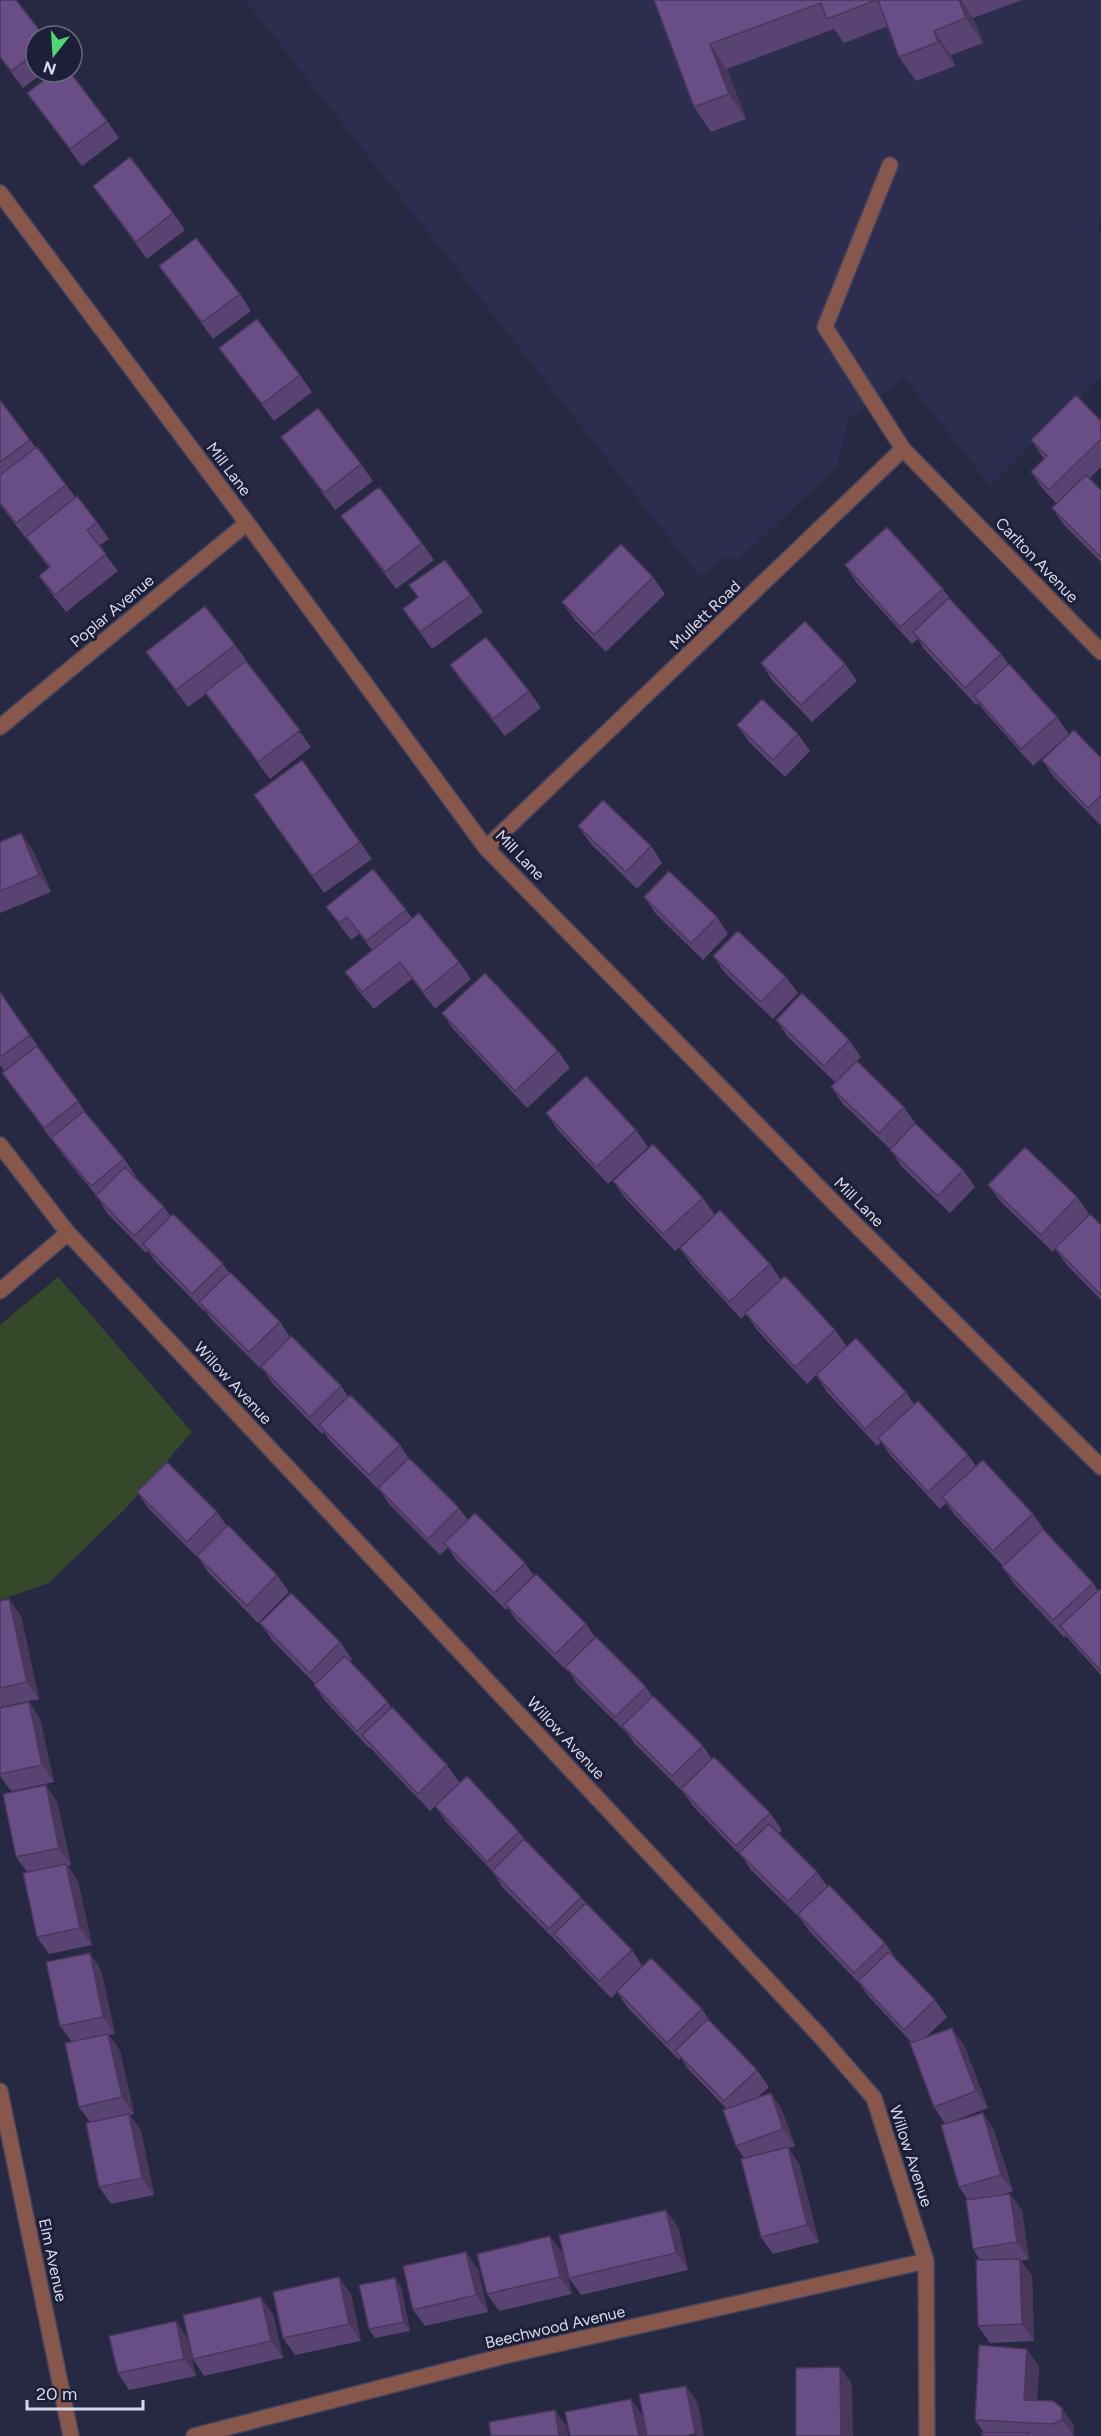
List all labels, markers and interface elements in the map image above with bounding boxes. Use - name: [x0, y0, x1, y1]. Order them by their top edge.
- north arrow: [24, 24, 84, 84]
- text: N: [41, 57, 58, 79]
- street label: Mill Lane: [203, 438, 256, 500]
- street label: Carlton Avenue: [992, 514, 1083, 607]
- street label: Poplar Avenue: [66, 570, 158, 651]
- street label: Mullett Road: [666, 577, 744, 653]
- street label: Mill Lane: [491, 826, 549, 884]
- street label: Mill Lane: [830, 1173, 888, 1231]
- street label: Willow Avenue: [190, 1338, 276, 1428]
- street label: Willow Avenue: [523, 1693, 609, 1783]
- street label: Willow Avenue: [886, 2103, 936, 2209]
- street label: Elm Avenue: [35, 2217, 71, 2304]
- street label: Beechwood Avenue: [483, 2302, 627, 2352]
- scale bar: [27, 2373, 142, 2411]
- text: 20 m: [36, 2383, 77, 2405]

